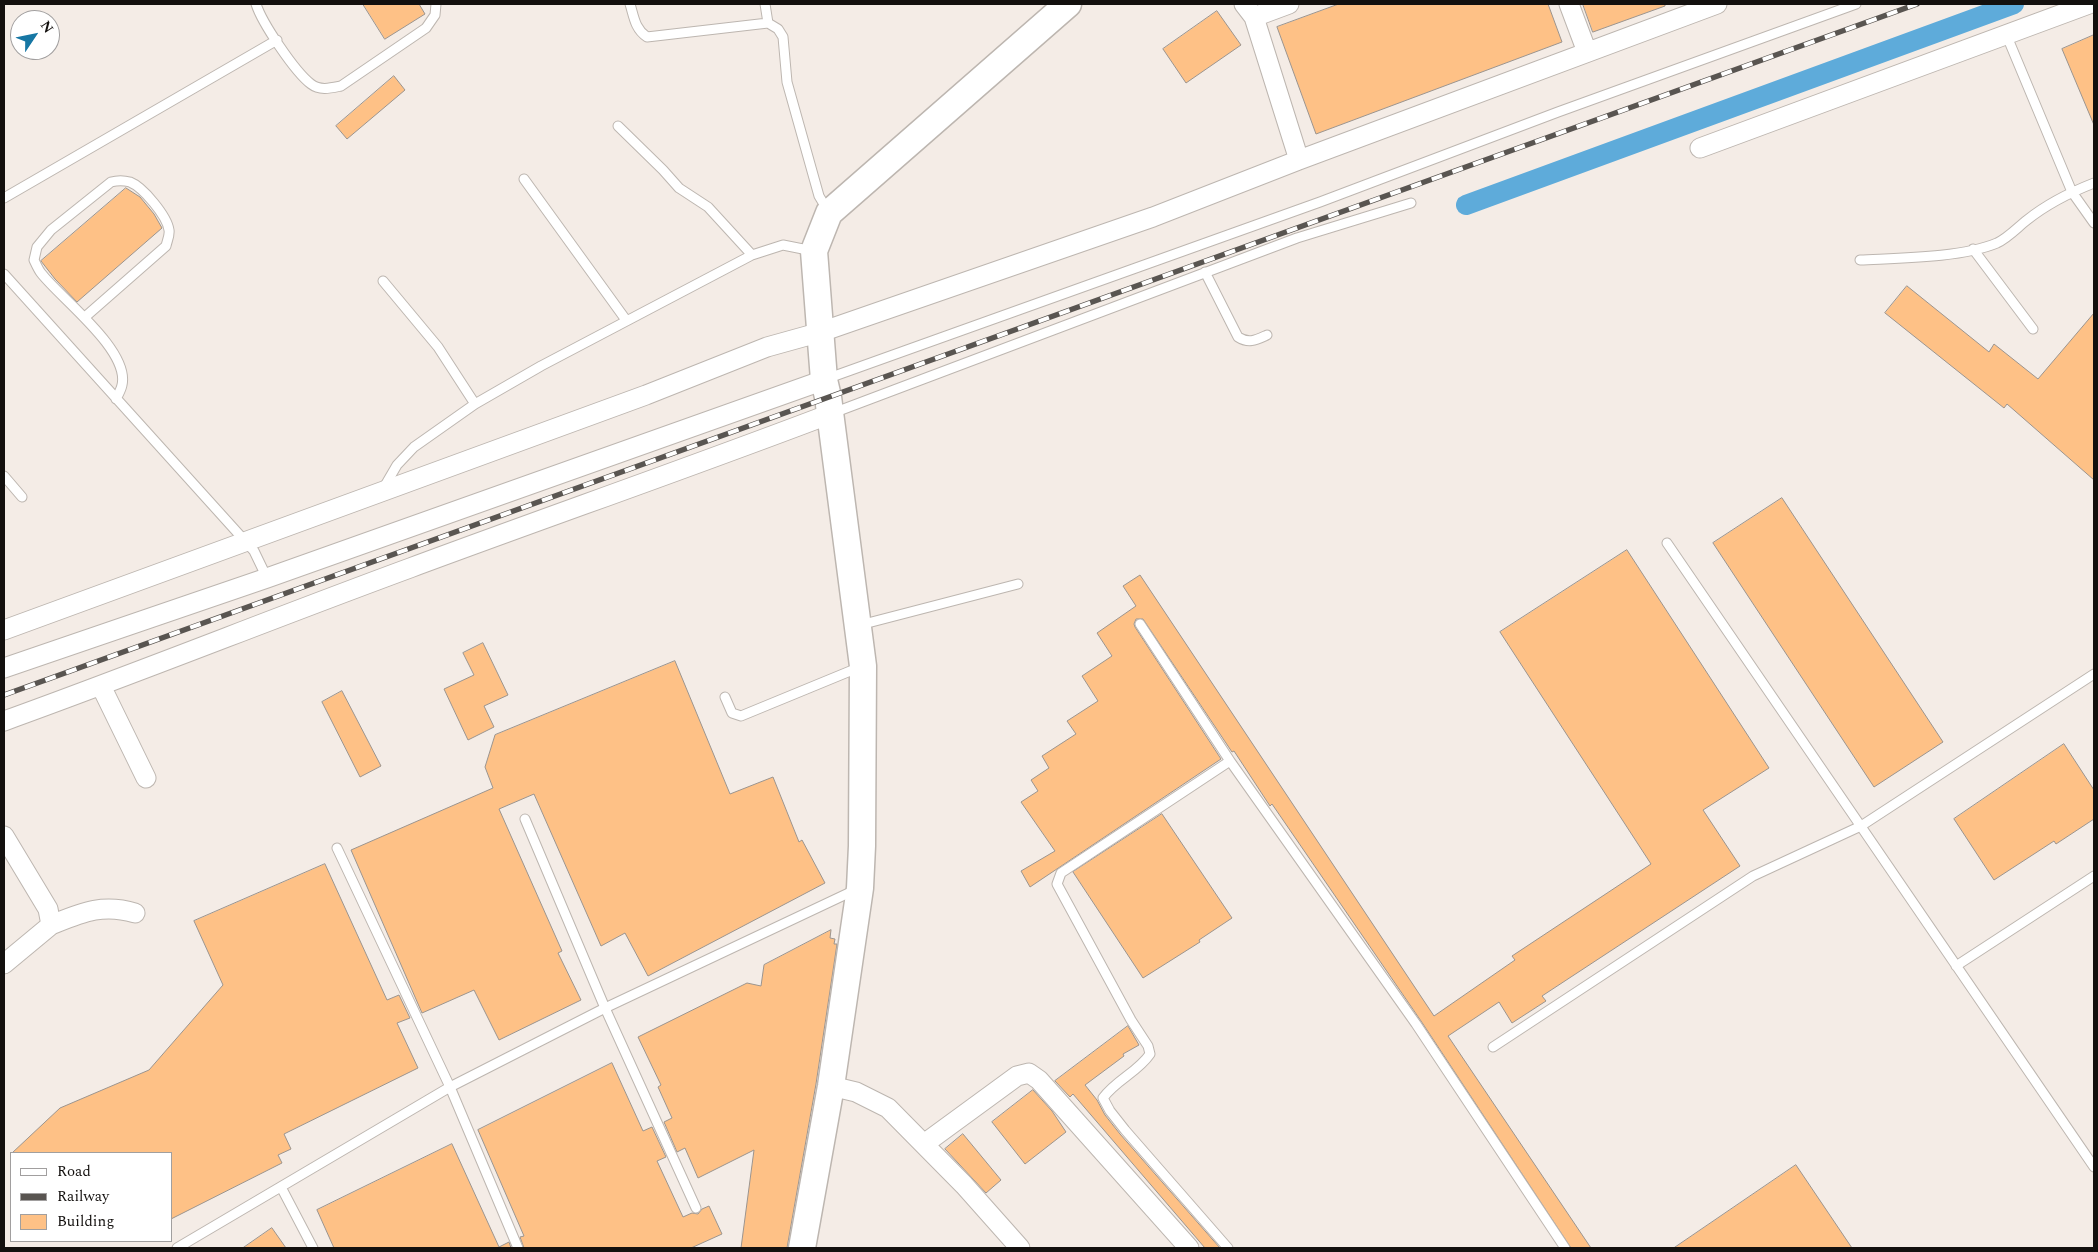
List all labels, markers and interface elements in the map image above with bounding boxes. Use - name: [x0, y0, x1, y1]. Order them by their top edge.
- north arrow: [10, 10, 60, 60]
- text: N: [35, 16, 59, 38]
- legend: [10, 1152, 172, 1242]
- text: Road: [57, 1160, 91, 1183]
- text: Railway: [57, 1185, 109, 1208]
- text: Building: [57, 1210, 114, 1233]

